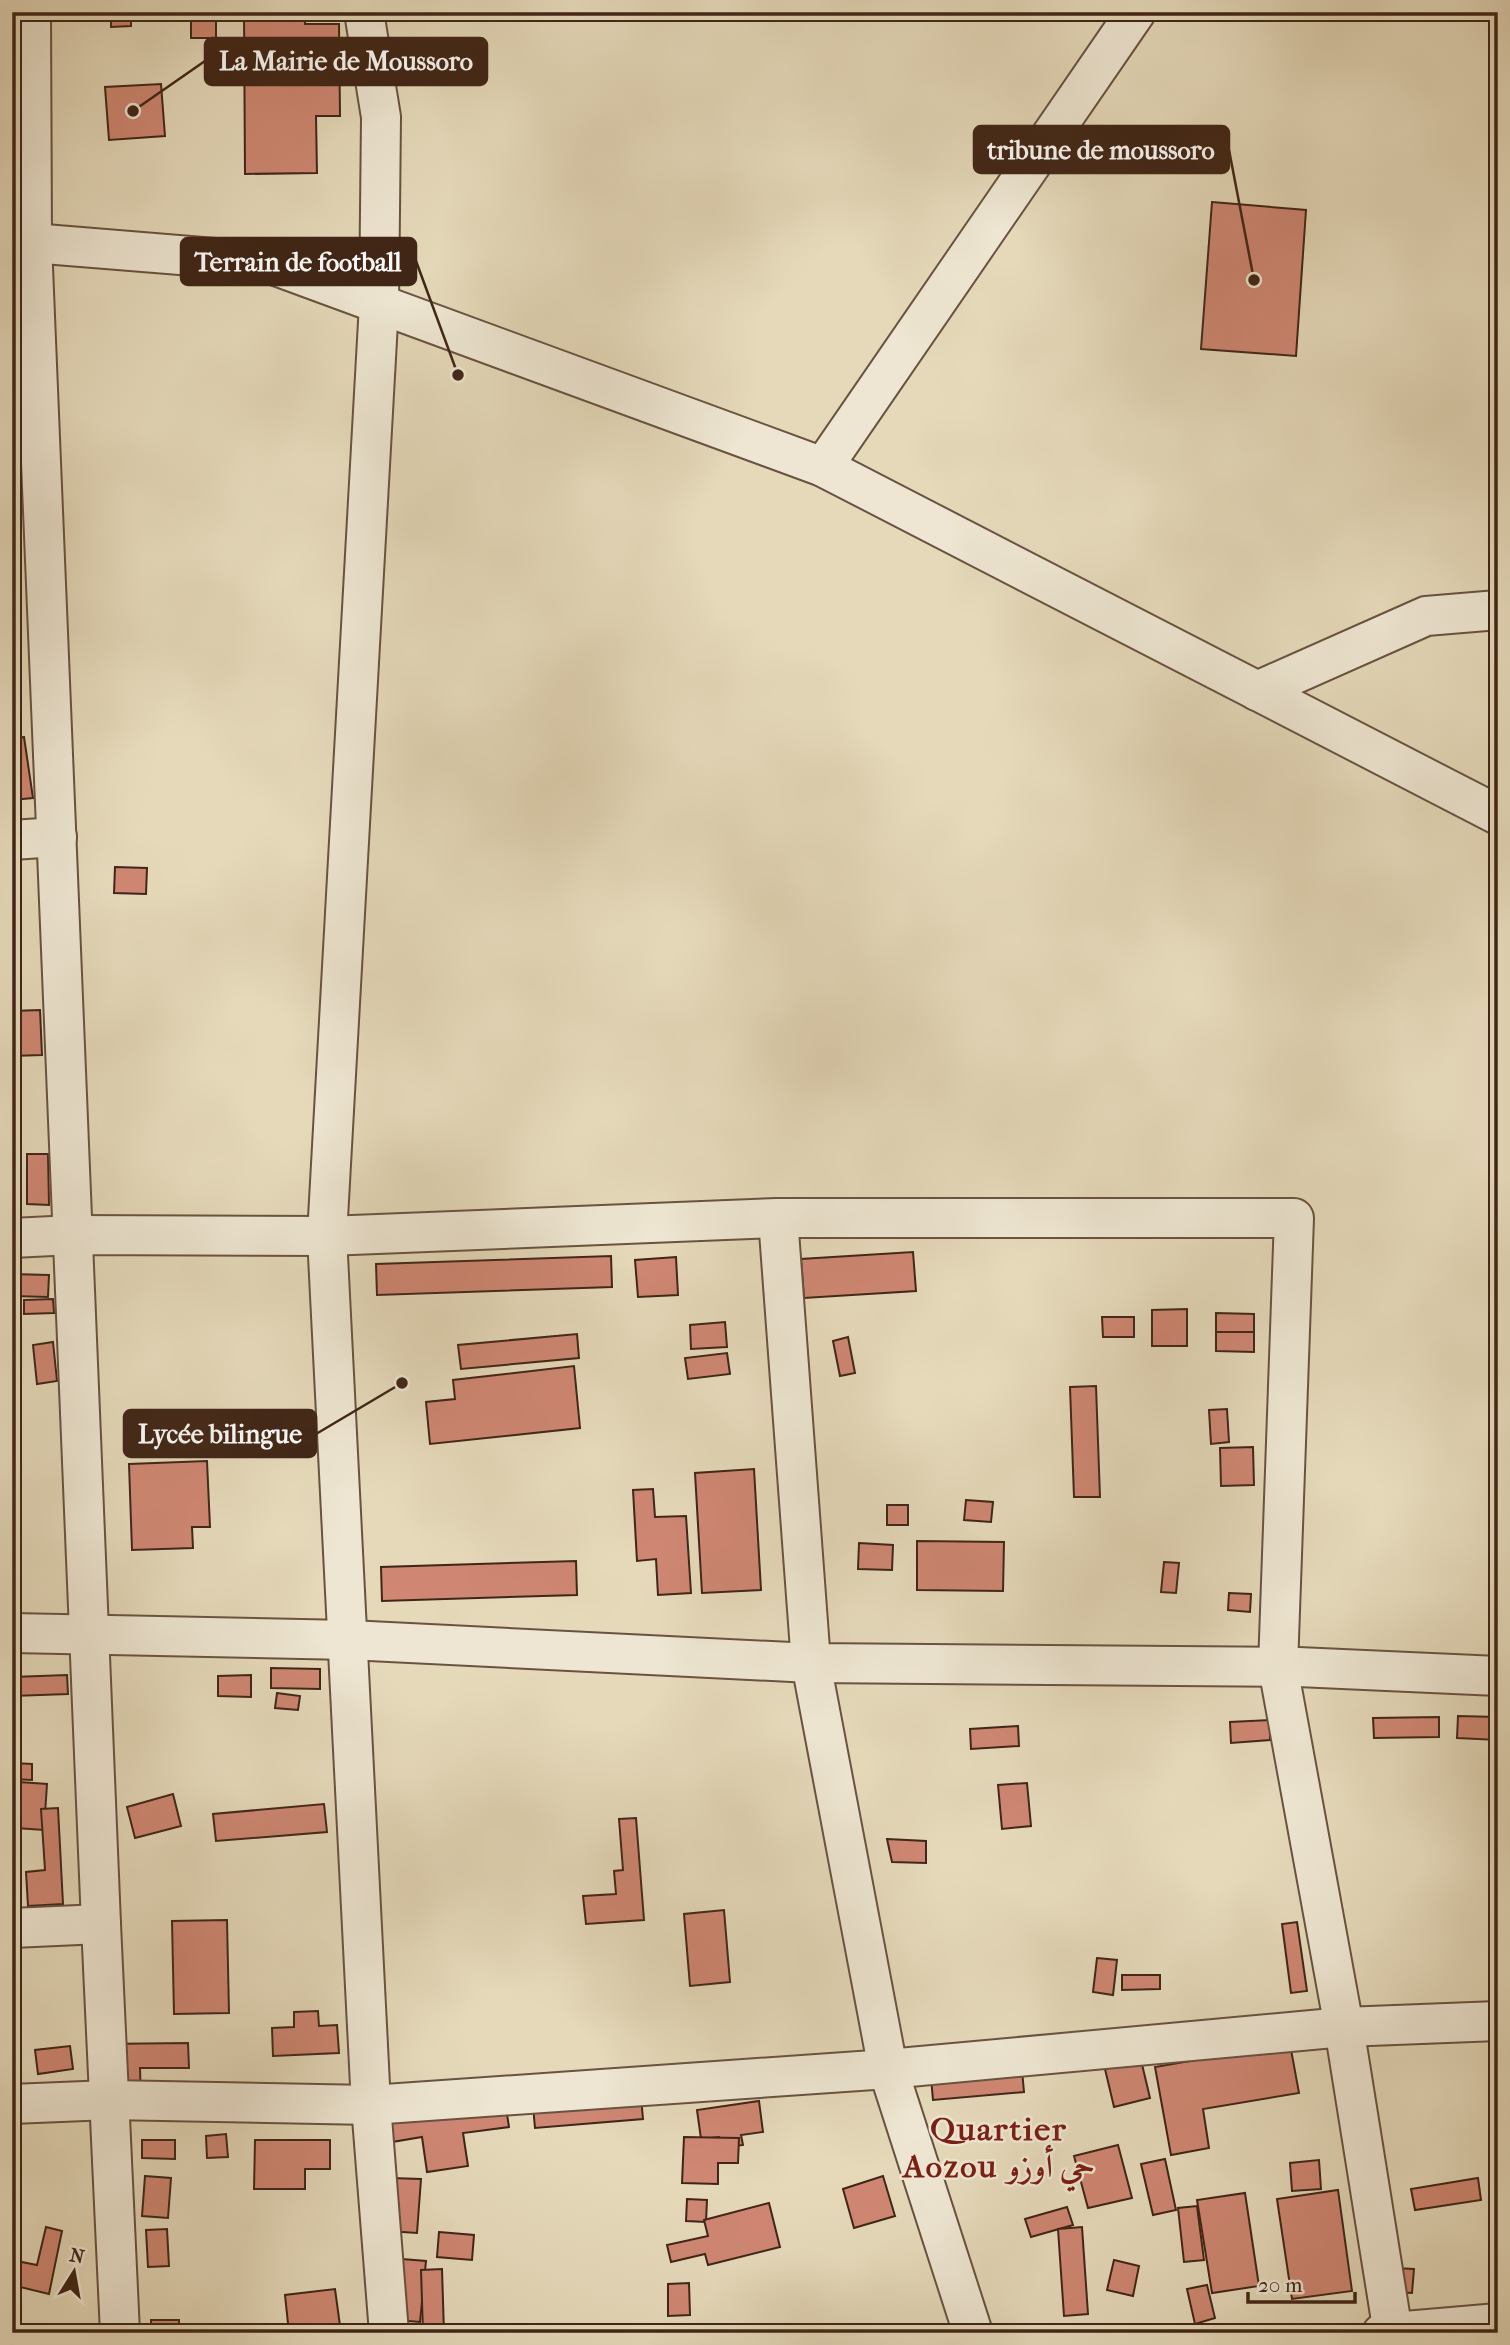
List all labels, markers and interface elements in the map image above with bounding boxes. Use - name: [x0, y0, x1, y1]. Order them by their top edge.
- callout: La Mairie de Moussoro: [205, 38, 487, 85]
- text: La Mairie de Moussoro: [219, 46, 473, 77]
- callout: tribune de moussoro: [974, 126, 1229, 173]
- text: tribune de moussoro: [986, 135, 1215, 166]
- callout: Terrain de football: [181, 238, 416, 285]
- text: Terrain de football: [194, 247, 402, 278]
- callout: Lycée bilingue: [124, 1410, 316, 1457]
- text: Lycée bilingue: [138, 1419, 302, 1450]
- district label: Quartier Aozou حي أوزو: [901, 2111, 1095, 2192]
- north arrow: [38, 2236, 108, 2306]
- text: N: [68, 2244, 87, 2269]
- scale bar: [1248, 2261, 1354, 2305]
- text: 20 m: [1258, 2273, 1303, 2297]

